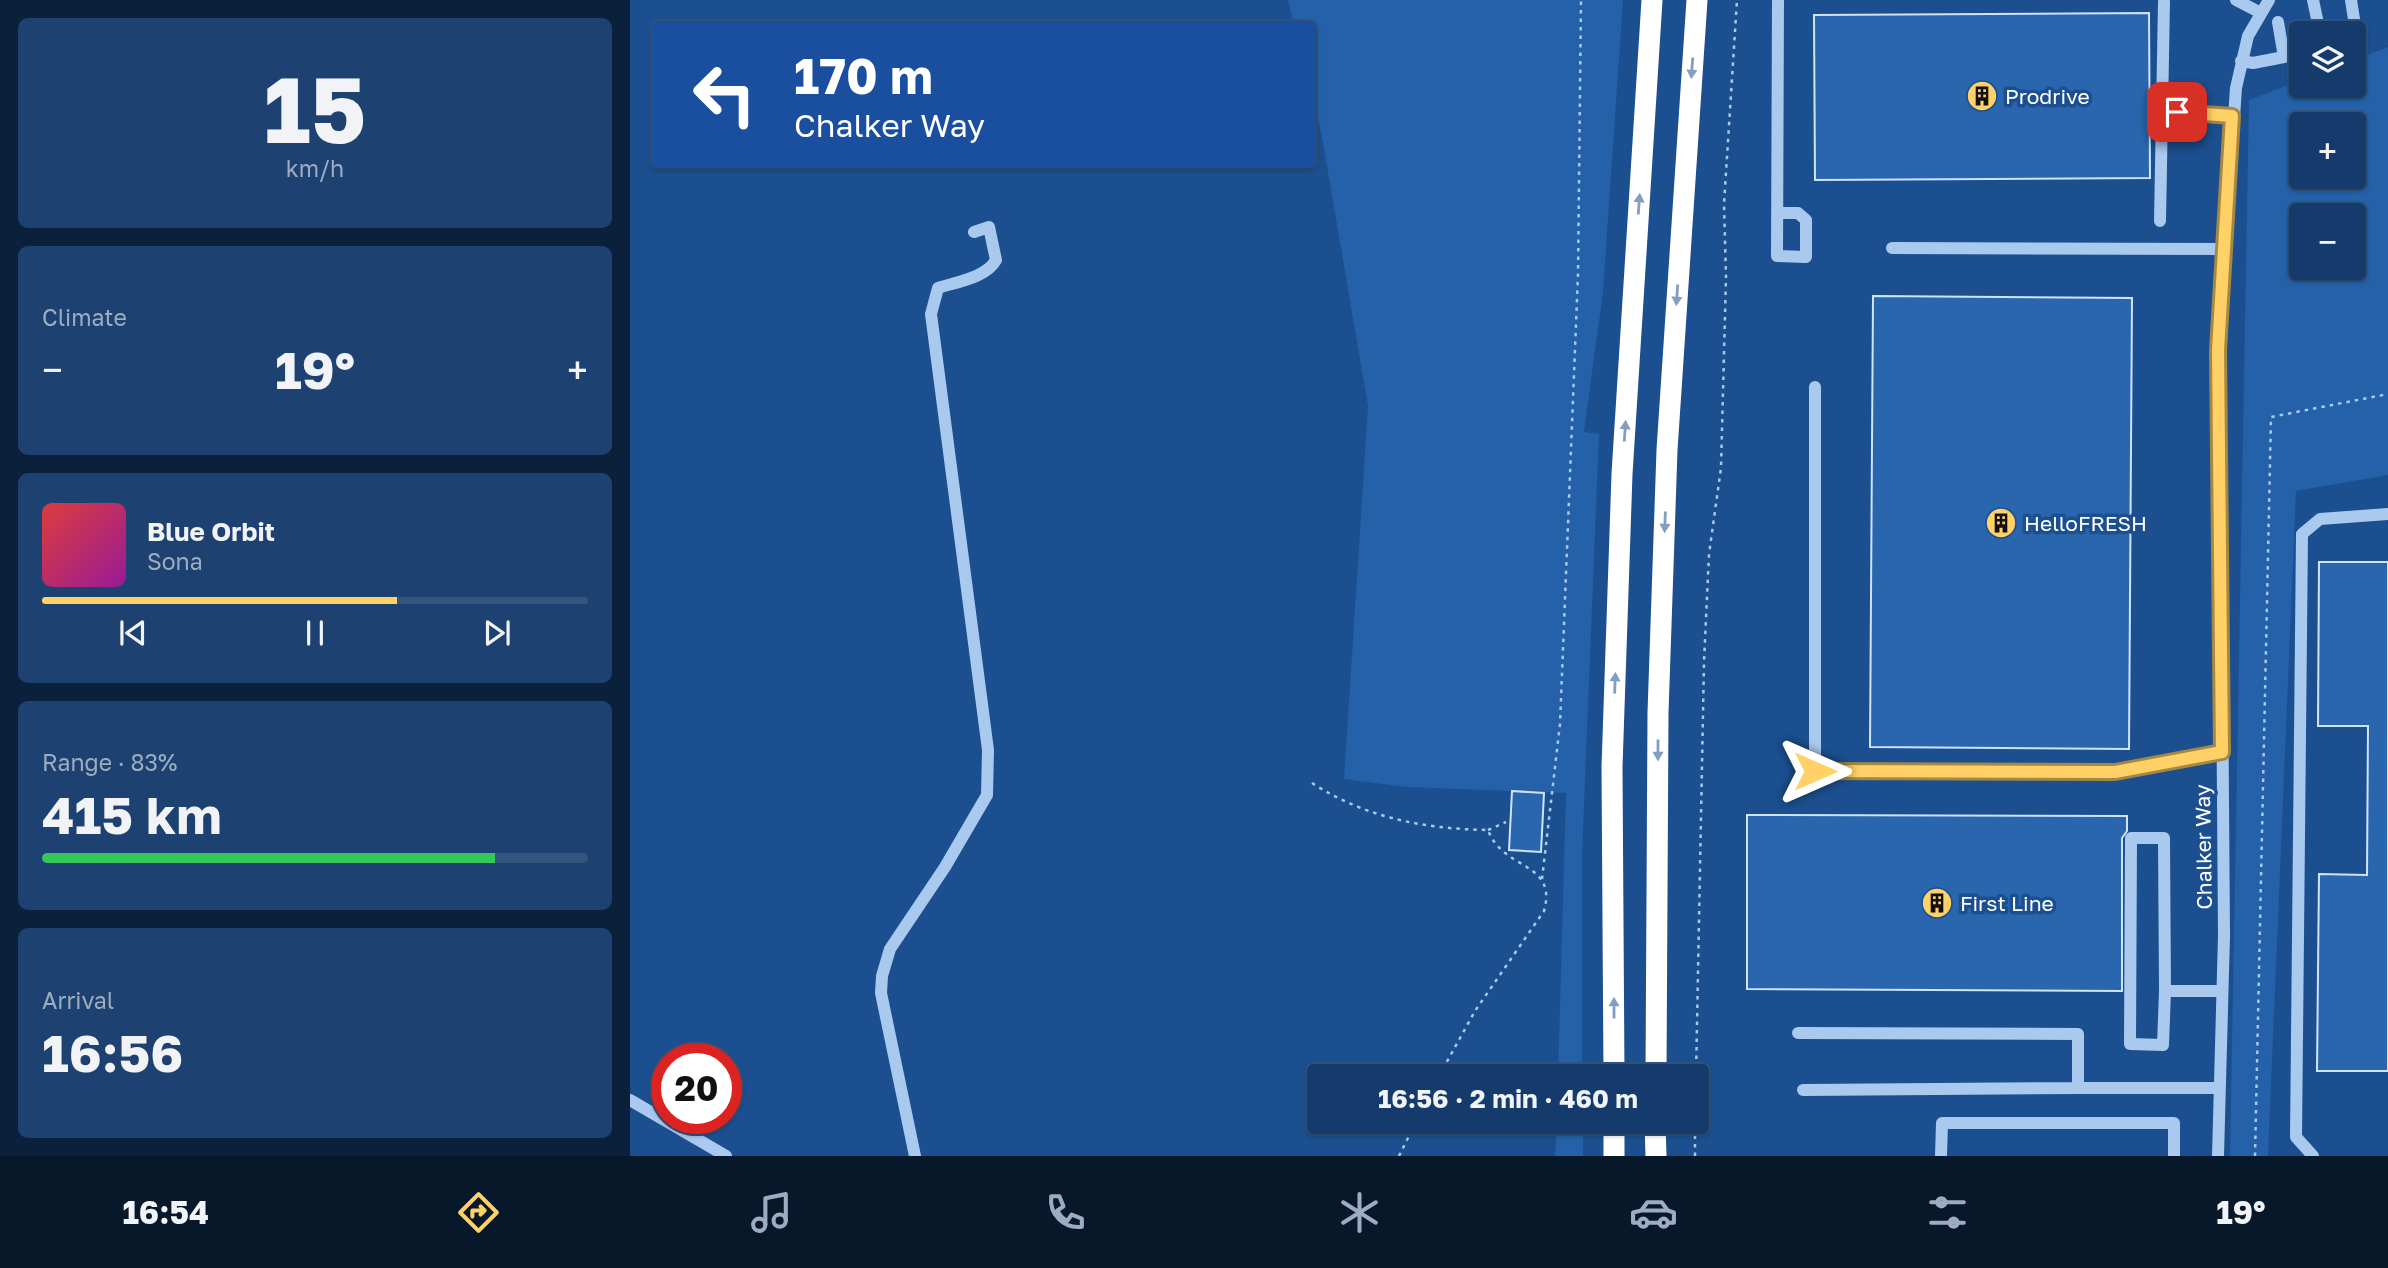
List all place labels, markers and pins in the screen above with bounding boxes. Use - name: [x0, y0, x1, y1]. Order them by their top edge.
- building icon: Prodrive: [1965, 79, 1999, 113]
- pin: [2147, 82, 2207, 142]
- place label: Prodrive: [2005, 83, 2090, 109]
- building icon: HelloFRESH: [1984, 506, 2018, 540]
- place label: HelloFRESH: [2024, 510, 2147, 536]
- building icon: First Line: [1920, 886, 1954, 920]
- place label: First Line: [1960, 890, 2054, 916]

